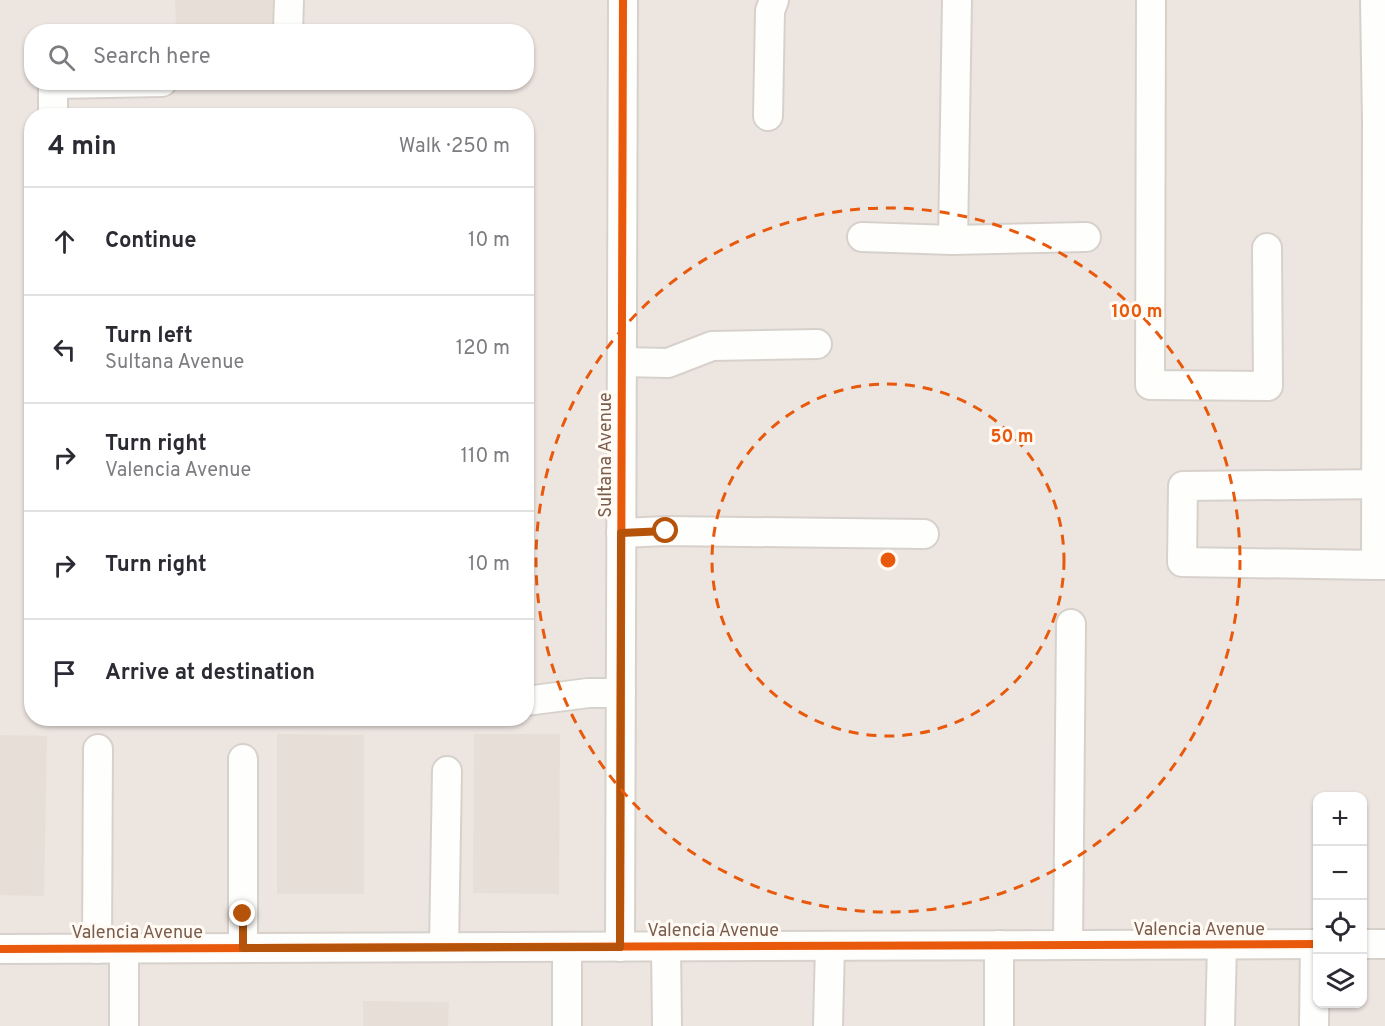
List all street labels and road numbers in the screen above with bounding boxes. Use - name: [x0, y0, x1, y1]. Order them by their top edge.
- street label: Sultana Avenue: [595, 392, 618, 518]
- street label: Valencia Avenue: [1133, 919, 1265, 942]
- street label: Valencia Avenue: [647, 920, 779, 943]
- street label: Valencia Avenue: [71, 922, 203, 945]

